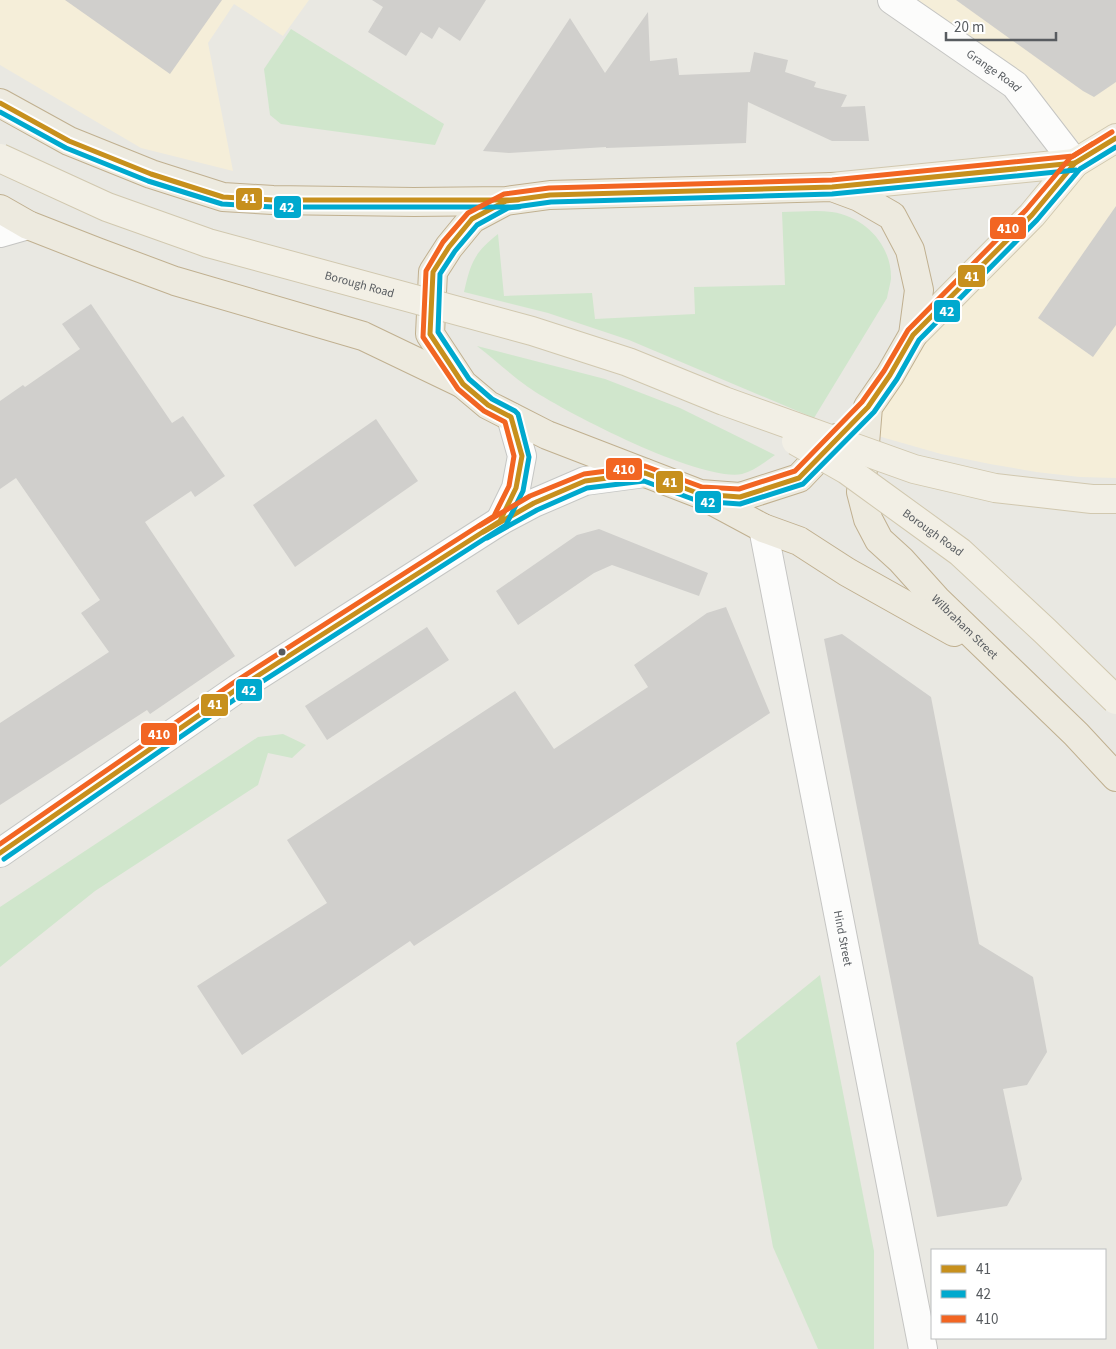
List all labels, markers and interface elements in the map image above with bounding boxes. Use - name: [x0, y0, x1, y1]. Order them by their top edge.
- scale bar: [946, 10, 1056, 42]
- text: 20 m: [954, 17, 984, 38]
- street label: Grange Road: [963, 46, 1025, 96]
- line badge: 41: [235, 187, 263, 211]
- text: 41: [242, 189, 256, 209]
- line badge: 42: [273, 195, 302, 219]
- text: 42: [280, 198, 294, 218]
- line badge: 410: [989, 216, 1027, 240]
- text: 410: [997, 219, 1019, 239]
- line badge: 41: [957, 264, 986, 288]
- street label: Borough Road: [323, 267, 396, 302]
- text: 41: [965, 267, 979, 287]
- line badge: 42: [933, 299, 961, 323]
- text: 42: [940, 302, 954, 322]
- line badge: 410: [605, 457, 643, 481]
- text: 410: [613, 460, 635, 480]
- line badge: 41: [655, 470, 684, 494]
- text: 41: [663, 473, 677, 493]
- line badge: 42: [694, 490, 722, 514]
- text: 42: [701, 493, 715, 513]
- street label: Borough Road: [899, 505, 967, 561]
- street label: Wilbraham Street: [927, 591, 1002, 663]
- unlabelled marker: [277, 647, 287, 657]
- line badge: 42: [235, 678, 263, 702]
- text: 42: [242, 681, 256, 701]
- line badge: 41: [200, 693, 229, 717]
- text: 41: [208, 695, 222, 715]
- line badge: 410: [140, 722, 178, 746]
- text: 410: [148, 725, 170, 745]
- street label: Hind Street: [829, 909, 856, 968]
- legend: [931, 1249, 1106, 1339]
- text: 41: [976, 1259, 991, 1280]
- text: 42: [976, 1284, 991, 1305]
- text: 410: [976, 1309, 998, 1330]

